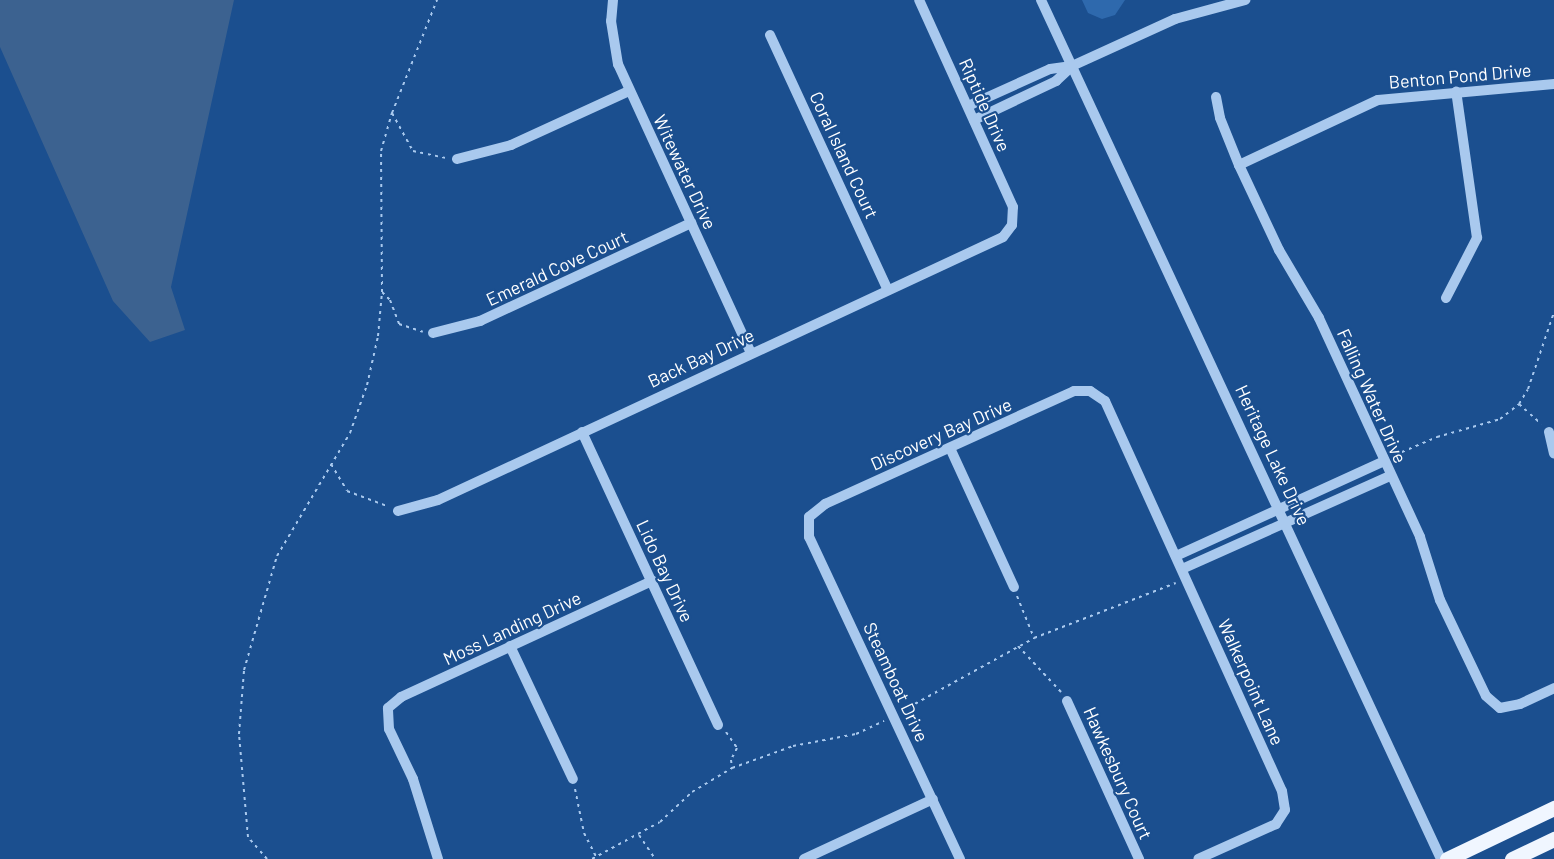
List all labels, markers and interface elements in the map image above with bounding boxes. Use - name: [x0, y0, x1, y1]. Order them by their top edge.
- street label: Riptide Drive: [955, 55, 1015, 155]
- street label: Benton Pond Drive: [1388, 59, 1532, 93]
- street label: Coral Island Court: [805, 88, 883, 222]
- street label: Witewater Drive: [649, 111, 721, 233]
- street label: Emerald Cove Court: [483, 226, 631, 310]
- street label: Back Bay Drive: [644, 324, 758, 392]
- street label: Falling Water Drive: [1333, 325, 1411, 467]
- street label: Heritage Lake Drive: [1231, 381, 1315, 529]
- street label: Discovery Bay Drive: [867, 393, 1015, 475]
- street label: Lido Bay Drive: [632, 516, 698, 626]
- street label: Moss Landing Drive: [440, 587, 584, 669]
- street label: Walkerpoint Lane: [1214, 616, 1288, 748]
- street label: Steamboat Drive: [859, 619, 933, 745]
- street label: Hawkesbury Court: [1079, 703, 1157, 843]

